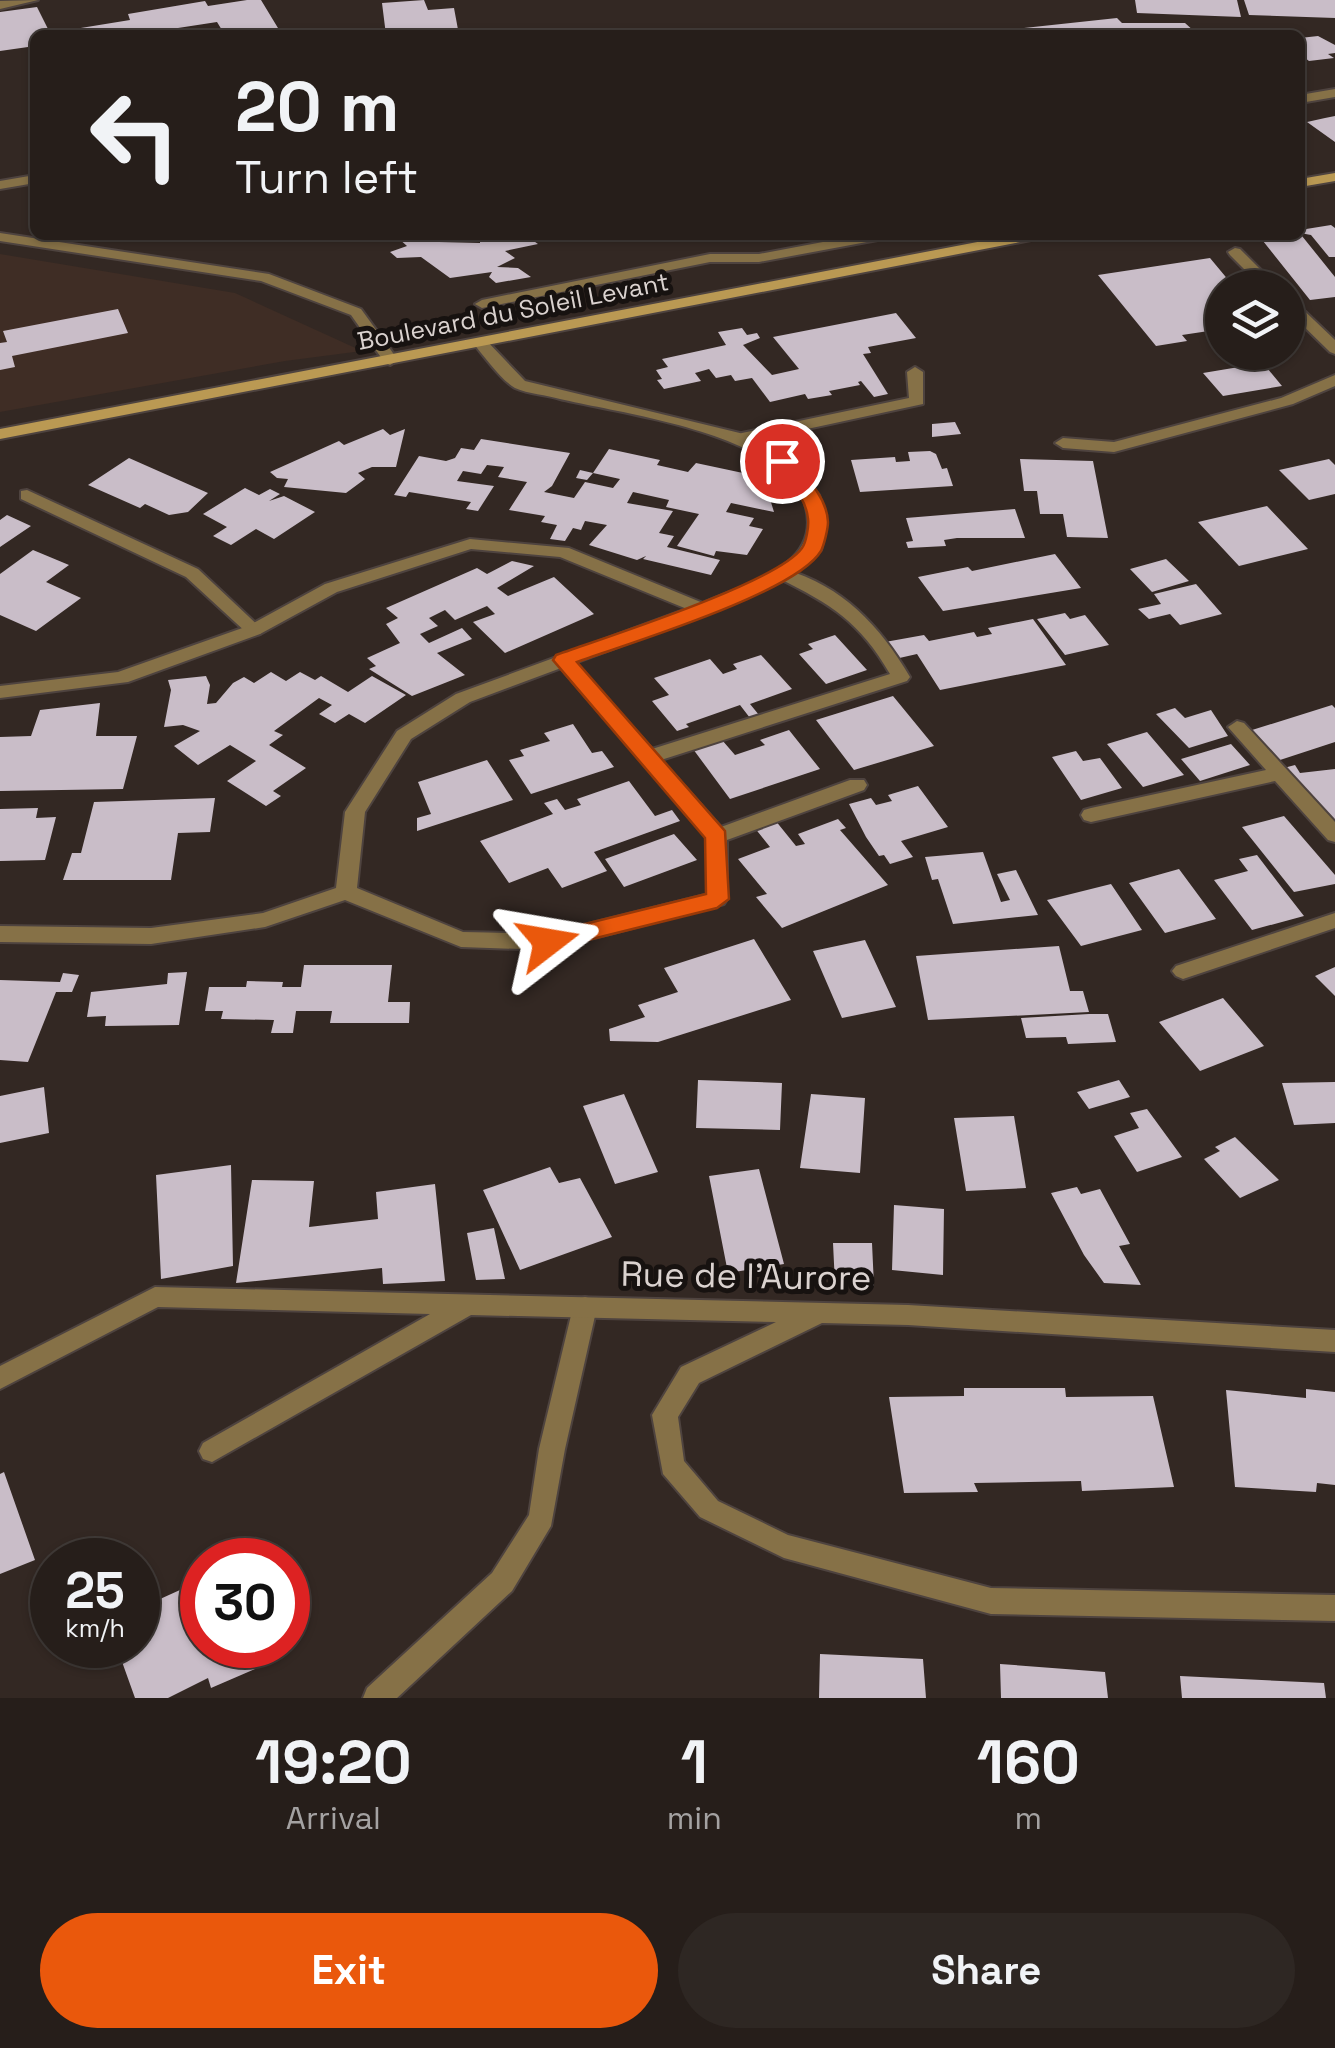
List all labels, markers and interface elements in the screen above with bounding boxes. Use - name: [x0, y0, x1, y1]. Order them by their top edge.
- text: 20 m: [235, 62, 400, 151]
- icon: left: [70, 70, 200, 200]
- text: Turn left: [235, 149, 418, 206]
- street label: Boulevard du Soleil Levant: [355, 265, 671, 357]
- map controls: [1205, 270, 1305, 370]
- button: layers: [1205, 270, 1305, 370]
- pin: [740, 419, 825, 504]
- icon: arrive: [755, 434, 810, 489]
- position arrow: [496, 890, 600, 994]
- street label: Rue de l'Aurore: [620, 1252, 872, 1300]
- speed limit sign: 30: [180, 1538, 310, 1668]
- text: 25: [65, 1559, 125, 1623]
- text: km/h: [65, 1612, 125, 1644]
- text: 19:20: [255, 1724, 412, 1801]
- text: 1: [681, 1724, 708, 1801]
- text: 160: [977, 1724, 1080, 1801]
- text: Arrival: [286, 1798, 381, 1838]
- text: min: [667, 1798, 722, 1838]
- text: m: [1015, 1798, 1042, 1838]
- button: Exit: [40, 1913, 658, 2028]
- button: Share: [678, 1913, 1295, 2028]

